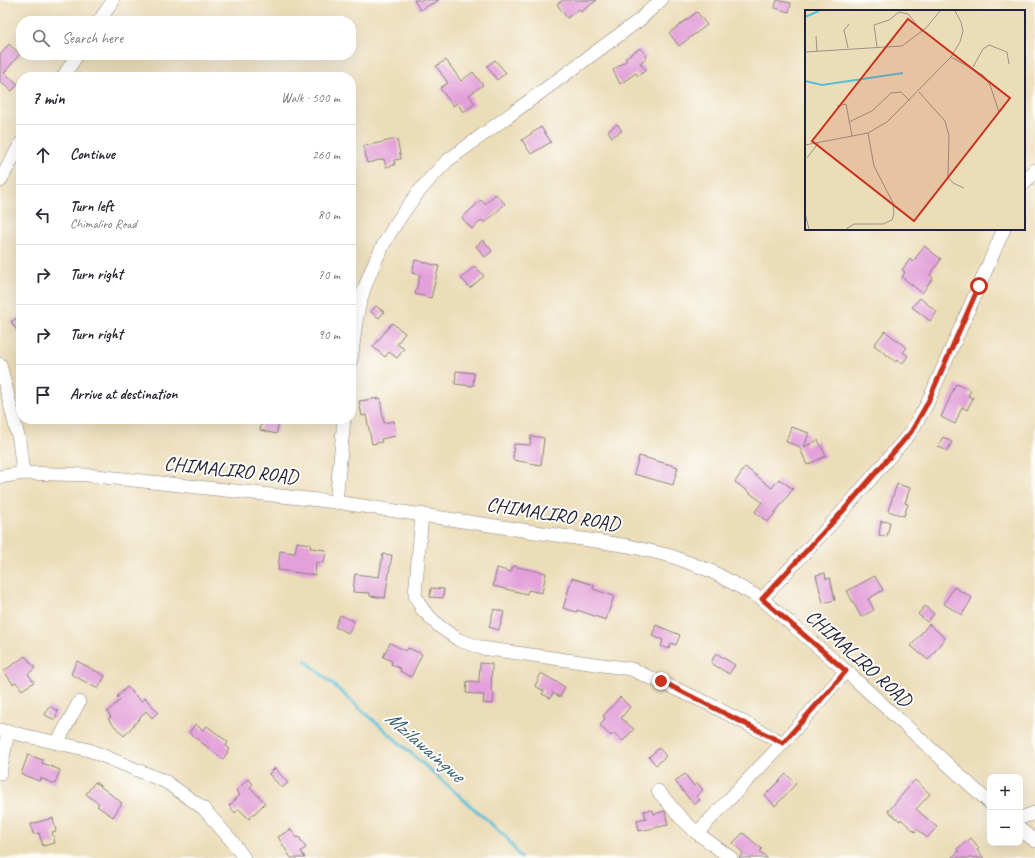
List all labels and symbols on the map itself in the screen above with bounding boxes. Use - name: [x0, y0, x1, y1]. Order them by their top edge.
- inset map: [805, 10, 1025, 230]
- route start: [970, 277, 988, 295]
- street label: CHIMALIRO ROAD: [163, 451, 301, 490]
- street label: CHIMALIRO ROAD: [485, 491, 623, 537]
- street label: CHIMALIRO ROAD: [801, 604, 918, 713]
- route end: [652, 672, 670, 690]
- water label: Mzilawaingwe: [380, 705, 472, 789]

